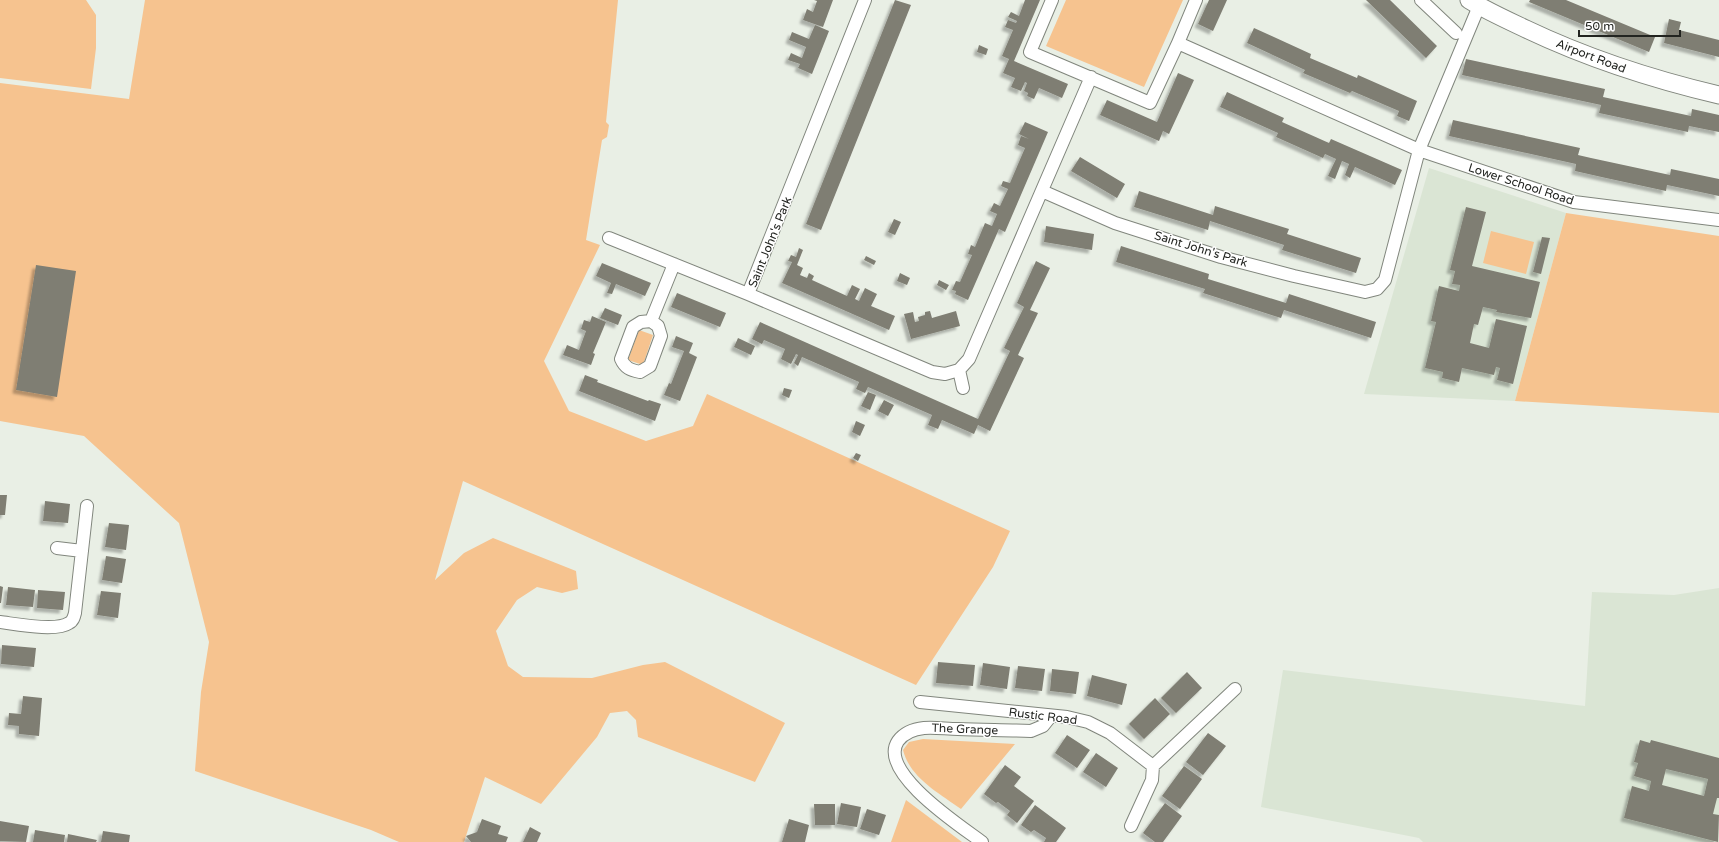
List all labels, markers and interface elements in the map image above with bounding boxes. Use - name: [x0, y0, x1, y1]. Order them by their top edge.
- scale bar: [1579, 12, 1680, 38]
- text: 50 m: [1585, 19, 1614, 33]
- street label: Airport Road: [1554, 36, 1628, 76]
- street label: Lower School Road: [1467, 160, 1575, 208]
- street label: Saint John's Park: [745, 194, 795, 289]
- street label: Saint John's Park: [1153, 228, 1250, 270]
- street label: Rustic Road: [1008, 705, 1078, 727]
- street label: The Grange: [931, 721, 999, 737]

